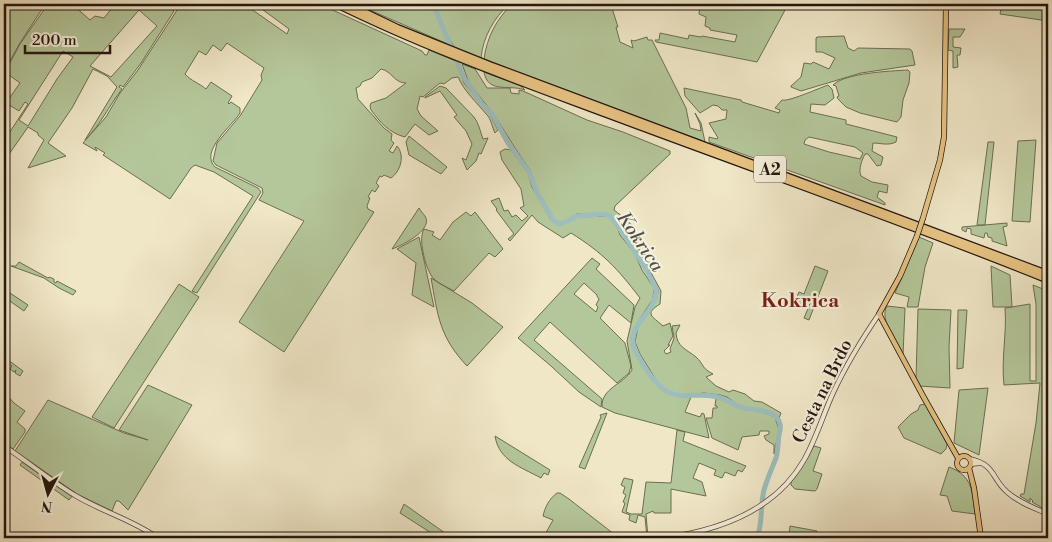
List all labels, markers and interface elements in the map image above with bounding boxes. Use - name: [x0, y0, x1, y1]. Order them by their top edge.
- scale bar: [25, 22, 110, 54]
- text: 200 m: [32, 31, 77, 50]
- road number: A2: [754, 156, 786, 182]
- water label: Kokrica: [611, 207, 669, 277]
- district label: Kokrica: [761, 289, 839, 314]
- street label: Cesta na Brdo: [787, 335, 858, 447]
- north arrow: [22, 470, 72, 520]
- text: N: [40, 496, 53, 515]

